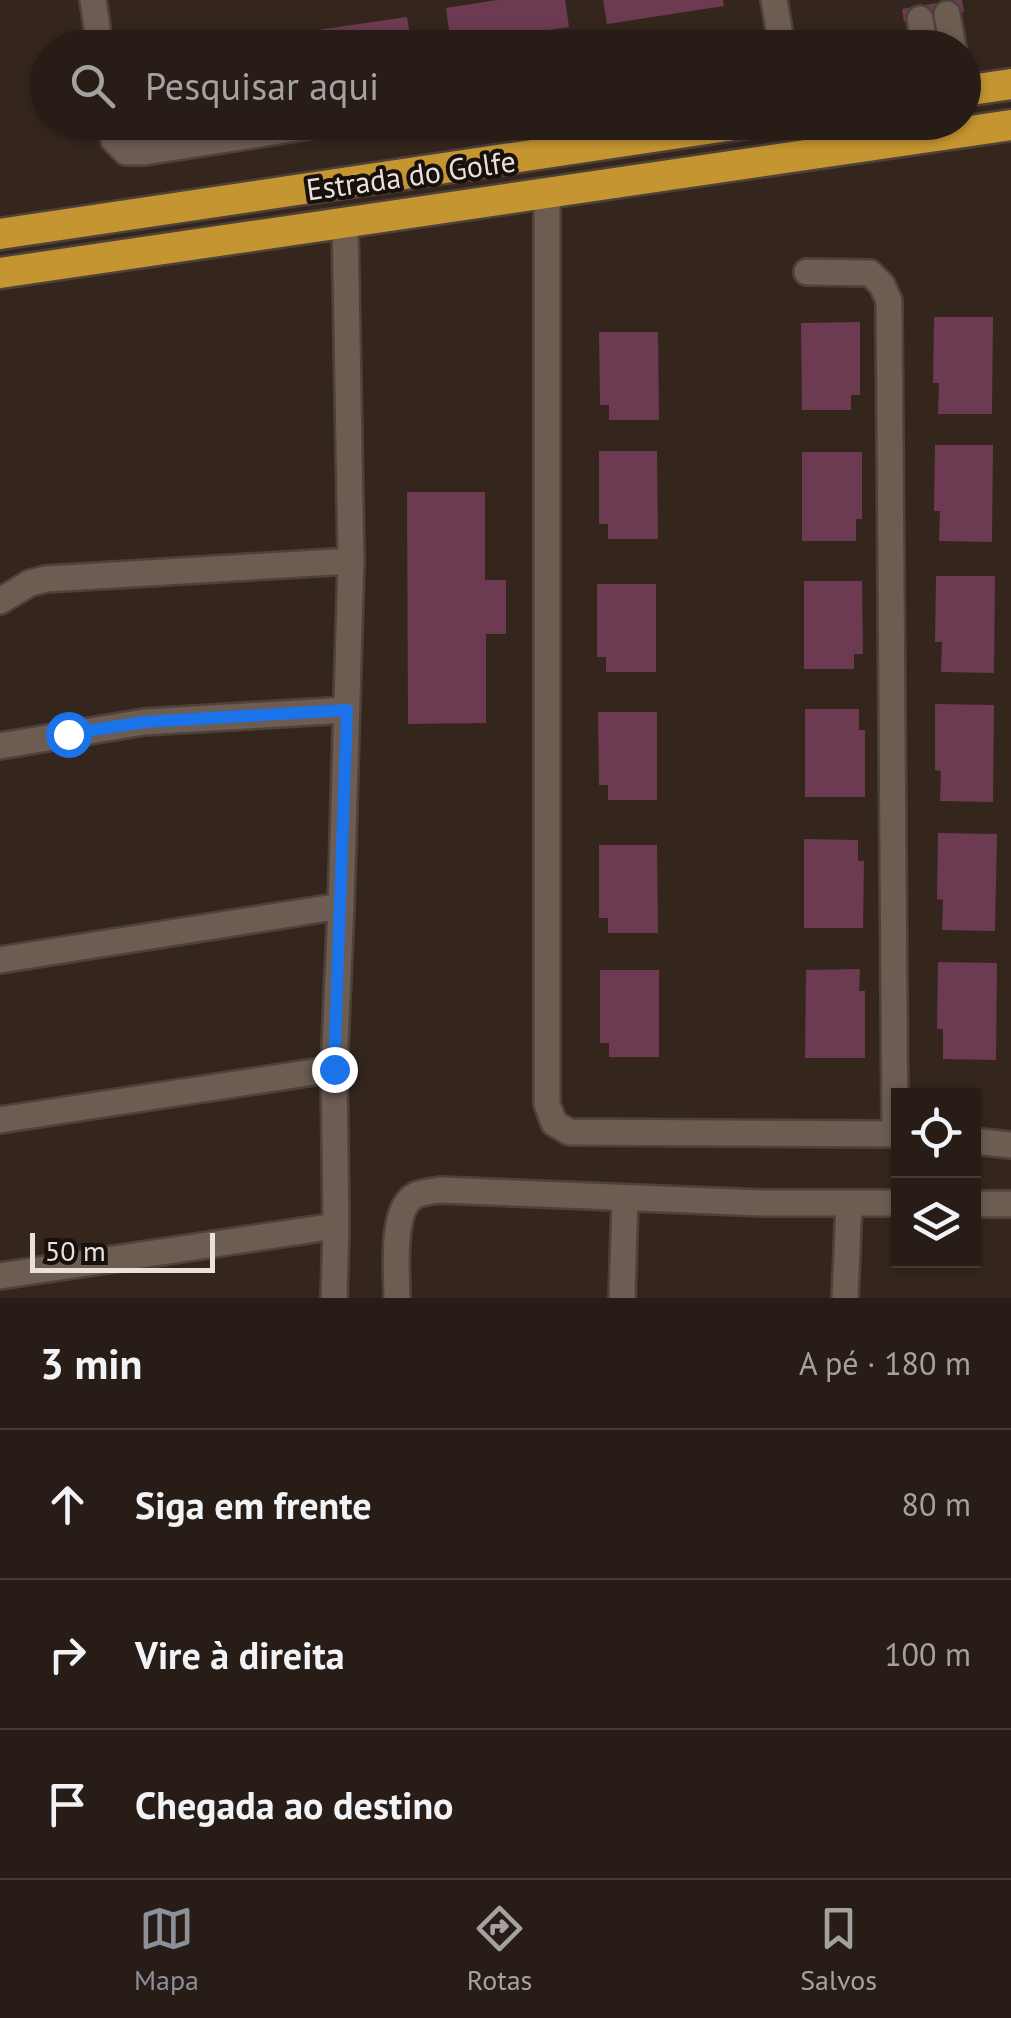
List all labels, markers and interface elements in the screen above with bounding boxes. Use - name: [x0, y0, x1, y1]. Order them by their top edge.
- search box: [30, 30, 981, 140]
- icon: search: [65, 58, 120, 113]
- text: Pesquisar aqui: [145, 61, 379, 110]
- street label: Estrada do Golfe: [304, 141, 518, 209]
- route start: [46, 712, 92, 758]
- route end: [312, 1047, 358, 1093]
- map controls: [891, 1088, 981, 1268]
- button: locate: [891, 1088, 981, 1178]
- button: layers: [891, 1178, 981, 1268]
- scale bar: [30, 1228, 215, 1272]
- text: 50 m: [45, 1232, 106, 1269]
- text: 3 min: [40, 1336, 142, 1391]
- text: A pé · 180 m: [799, 1342, 971, 1384]
- icon: ahead: [40, 1477, 95, 1532]
- text: Siga em frente: [135, 1480, 372, 1529]
- text: 80 m: [902, 1483, 971, 1525]
- icon: right: [40, 1627, 95, 1682]
- text: Vire à direita: [135, 1630, 345, 1679]
- text: 100 m: [884, 1633, 971, 1675]
- icon: arrive: [40, 1777, 95, 1832]
- text: Chegada ao destino: [135, 1780, 454, 1829]
- tab: Mapa: [134, 1901, 199, 1998]
- tab: Rotas: [467, 1901, 532, 1998]
- tab: Salvos: [800, 1901, 877, 1998]

